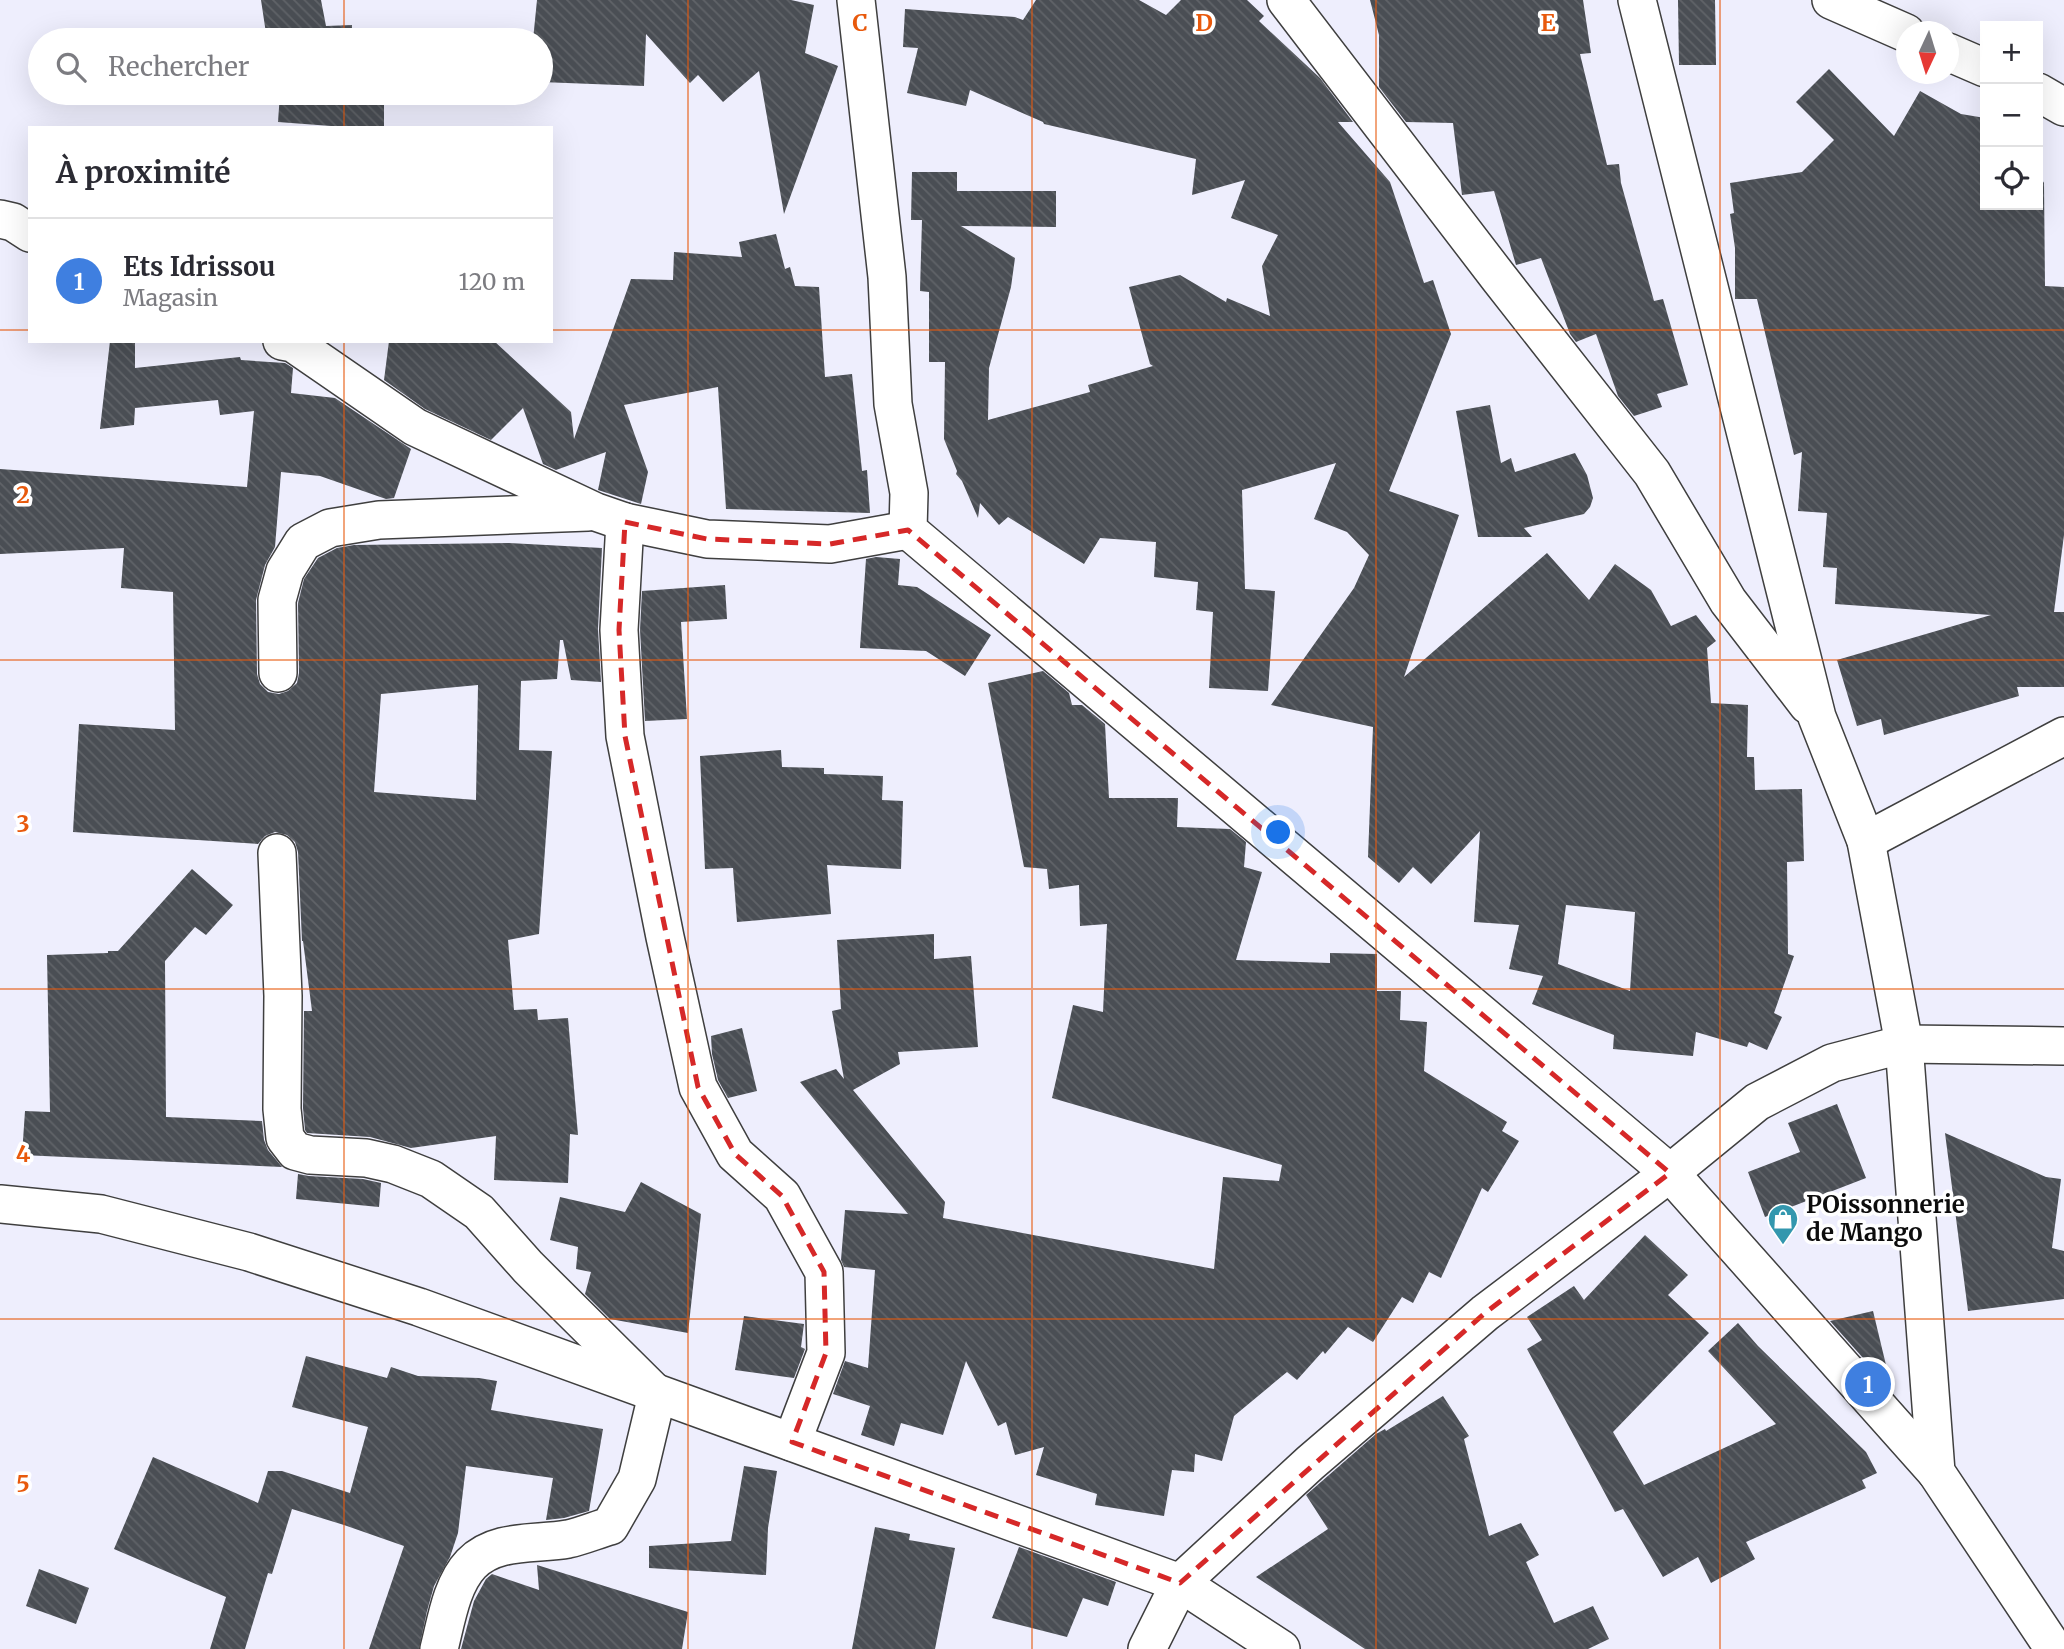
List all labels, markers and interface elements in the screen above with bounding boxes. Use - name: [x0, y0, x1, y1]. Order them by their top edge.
- text: C: [852, 8, 868, 37]
- text: D: [1195, 8, 1213, 37]
- text: E: [1540, 8, 1556, 37]
- north arrow: [1896, 21, 1959, 84]
- map controls: [1980, 21, 2043, 210]
- button: +: [1980, 21, 2043, 84]
- search box: [28, 28, 553, 105]
- icon: search: [52, 48, 90, 86]
- text: Rechercher: [108, 50, 250, 83]
- button: −: [1980, 84, 2043, 147]
- button: locate: [1980, 147, 2043, 210]
- text: À proximité: [56, 153, 231, 191]
- text: Ets Idrissou: [123, 250, 275, 283]
- text: 1: [74, 267, 84, 296]
- text: 120 m: [459, 267, 525, 296]
- text: Magasin: [123, 283, 218, 312]
- text: 2: [16, 480, 30, 509]
- text: 3: [16, 809, 30, 838]
- your location: [1261, 815, 1295, 849]
- text: 4: [16, 1139, 31, 1168]
- place label: POissonnerie de Mango: [1806, 1189, 1965, 1248]
- shop icon: POissonnerie de Mango: [1766, 1202, 1800, 1246]
- pin: 1: [1845, 1358, 1891, 1410]
- text: 5: [16, 1469, 30, 1498]

